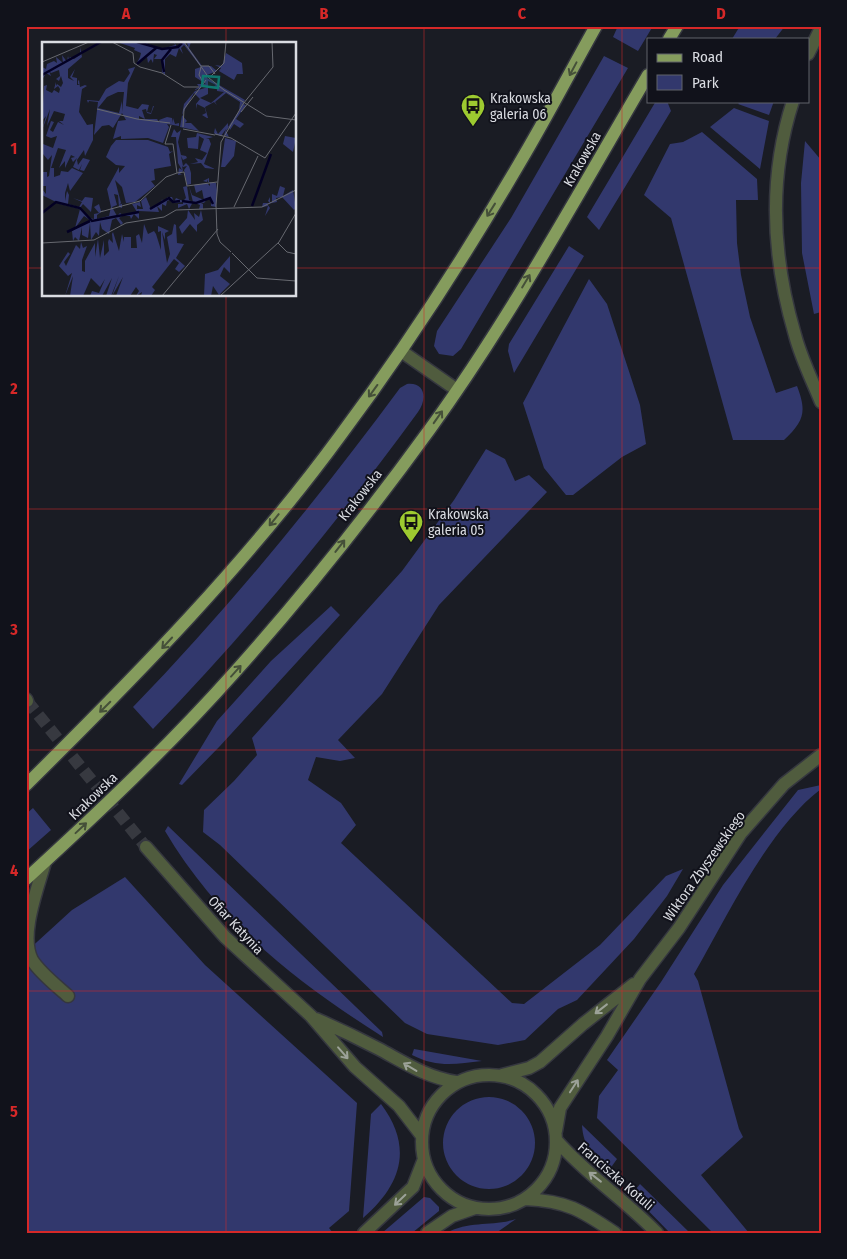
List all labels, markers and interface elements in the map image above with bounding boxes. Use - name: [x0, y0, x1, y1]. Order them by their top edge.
- text: A: [121, 4, 131, 23]
- text: B: [320, 4, 329, 23]
- text: C: [518, 4, 527, 23]
- text: D: [716, 4, 726, 23]
- legend: [647, 38, 810, 102]
- inset map: [42, 42, 296, 296]
- text: Road: [692, 48, 723, 66]
- one-way arrow: [568, 62, 578, 77]
- text: Park: [692, 74, 719, 92]
- place label: Krakowska galeria 06: [490, 90, 551, 123]
- bus stop icon: Krakowska galeria 06: [460, 93, 486, 127]
- street label: Krakowska: [560, 129, 605, 190]
- text: 1: [11, 139, 17, 158]
- one-way arrow: [486, 202, 496, 216]
- one-way arrow: [522, 274, 532, 288]
- text: 2: [9, 379, 18, 398]
- one-way arrow: [368, 384, 378, 398]
- one-way arrow: [433, 410, 443, 424]
- street label: Krakowska: [335, 466, 386, 525]
- place label: Krakowska galeria 05: [428, 506, 489, 539]
- bus stop icon: Krakowska galeria 05: [398, 509, 424, 543]
- one-way arrow: [269, 513, 280, 526]
- one-way arrow: [334, 540, 345, 553]
- text: 3: [9, 620, 18, 639]
- one-way arrow: [161, 636, 173, 649]
- one-way arrow: [230, 665, 242, 678]
- one-way arrow: [99, 701, 111, 713]
- street label: Krakowska: [66, 769, 121, 824]
- street label: Wiktora Zbyszewskiego: [660, 808, 749, 925]
- one-way arrow: [74, 822, 87, 834]
- text: 4: [10, 861, 18, 880]
- street label: Ofiar Katynia: [204, 893, 267, 958]
- one-way arrow: [595, 1004, 608, 1015]
- one-way arrow: [337, 1046, 349, 1059]
- one-way arrow: [404, 1061, 418, 1071]
- one-way arrow: [569, 1080, 579, 1094]
- text: 5: [10, 1102, 18, 1121]
- street label: Franciszka Kotuli: [574, 1139, 657, 1214]
- one-way arrow: [589, 1171, 602, 1182]
- one-way arrow: [394, 1194, 407, 1206]

